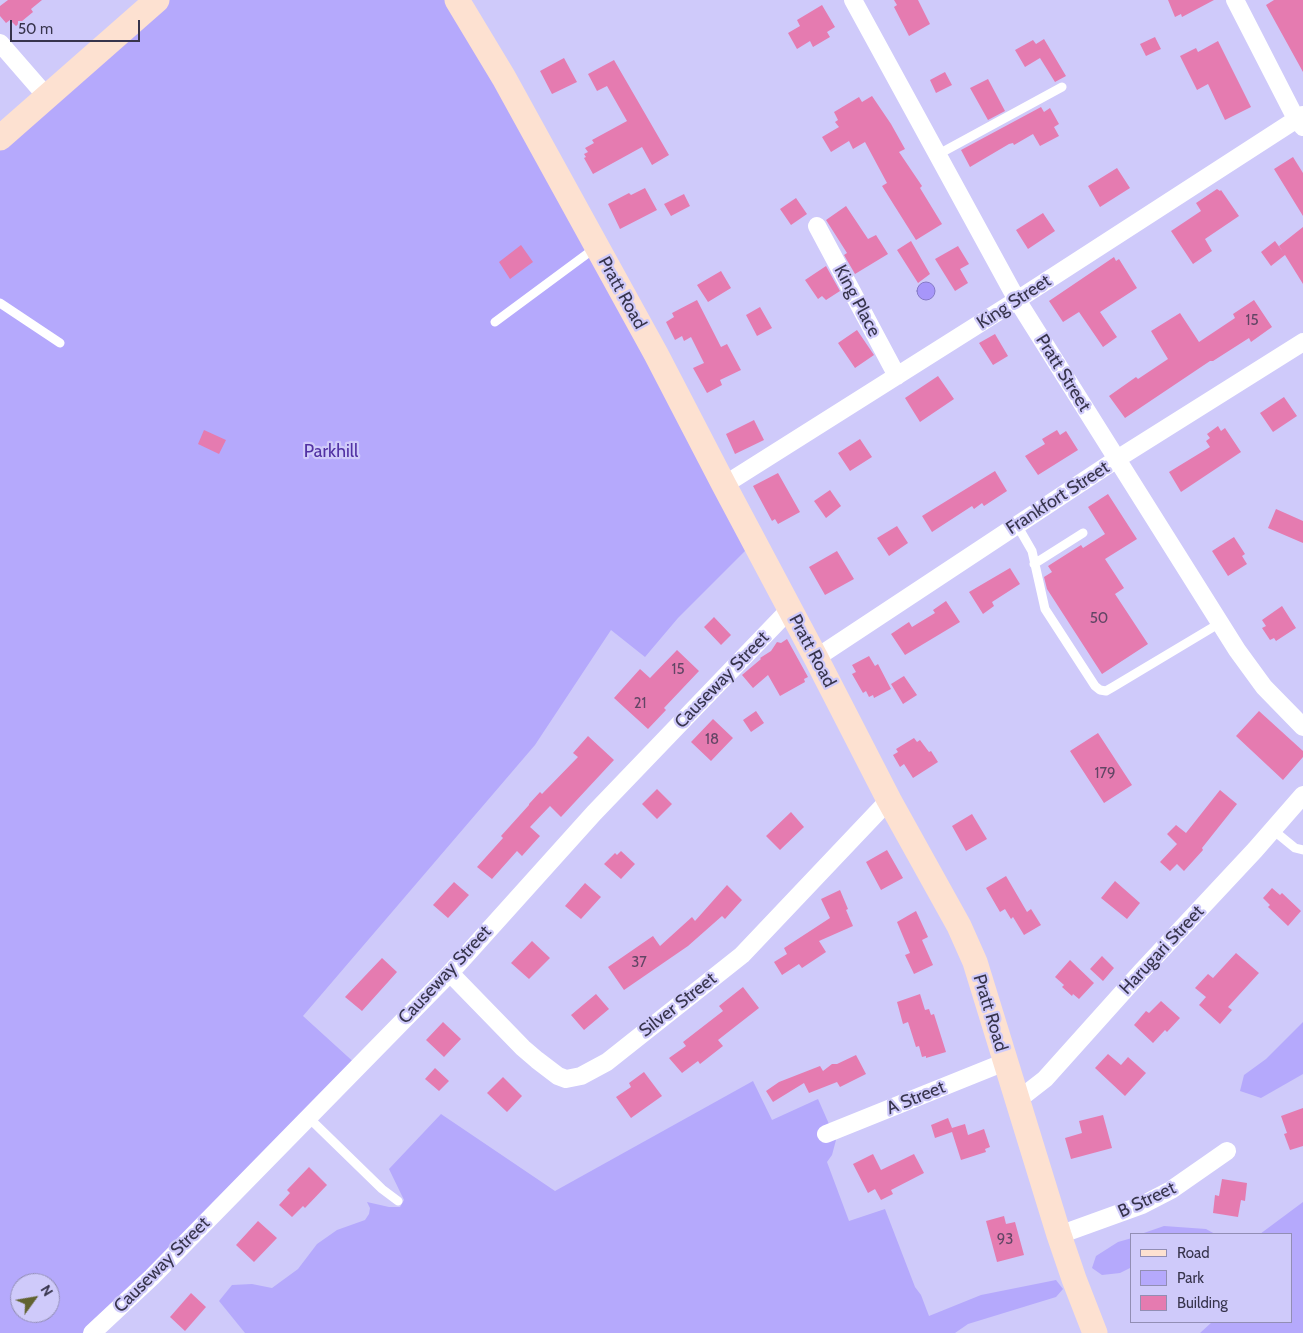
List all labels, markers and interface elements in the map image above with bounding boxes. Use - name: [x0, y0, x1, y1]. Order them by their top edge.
- scale bar: [12, 10, 142, 42]
- text: 50 m: [18, 20, 53, 38]
- street label: Pratt Road: [593, 253, 651, 333]
- street label: King Place: [829, 262, 885, 340]
- street label: King Street: [973, 270, 1055, 334]
- house number: 15: [1245, 312, 1259, 330]
- street label: Pratt Street: [1031, 331, 1095, 415]
- park label: Parkhill: [304, 441, 358, 463]
- street label: Frankfort Street: [1002, 457, 1114, 539]
- house number: 50: [1090, 610, 1108, 628]
- street label: Pratt Road: [784, 611, 840, 691]
- street label: Causeway Street: [670, 627, 774, 733]
- house number: 15: [671, 661, 685, 679]
- house number: 21: [634, 695, 646, 713]
- house number: 18: [705, 731, 719, 749]
- house number: 179: [1095, 765, 1115, 783]
- street label: Harugari Street: [1115, 901, 1209, 999]
- street label: Causeway Street: [394, 921, 496, 1029]
- house number: 37: [631, 954, 647, 972]
- street label: Silver Street: [635, 968, 721, 1042]
- street label: Pratt Road: [968, 972, 1012, 1054]
- street label: A Street: [883, 1076, 949, 1120]
- street label: B Street: [1115, 1177, 1179, 1223]
- street label: Causeway Street: [110, 1213, 214, 1317]
- house number: 93: [997, 1231, 1013, 1249]
- legend: [1130, 1233, 1293, 1323]
- text: Road: [1177, 1244, 1210, 1262]
- text: Park: [1177, 1269, 1204, 1287]
- north arrow: [10, 1273, 60, 1323]
- text: N: [37, 1282, 57, 1300]
- text: Building: [1177, 1294, 1228, 1312]

